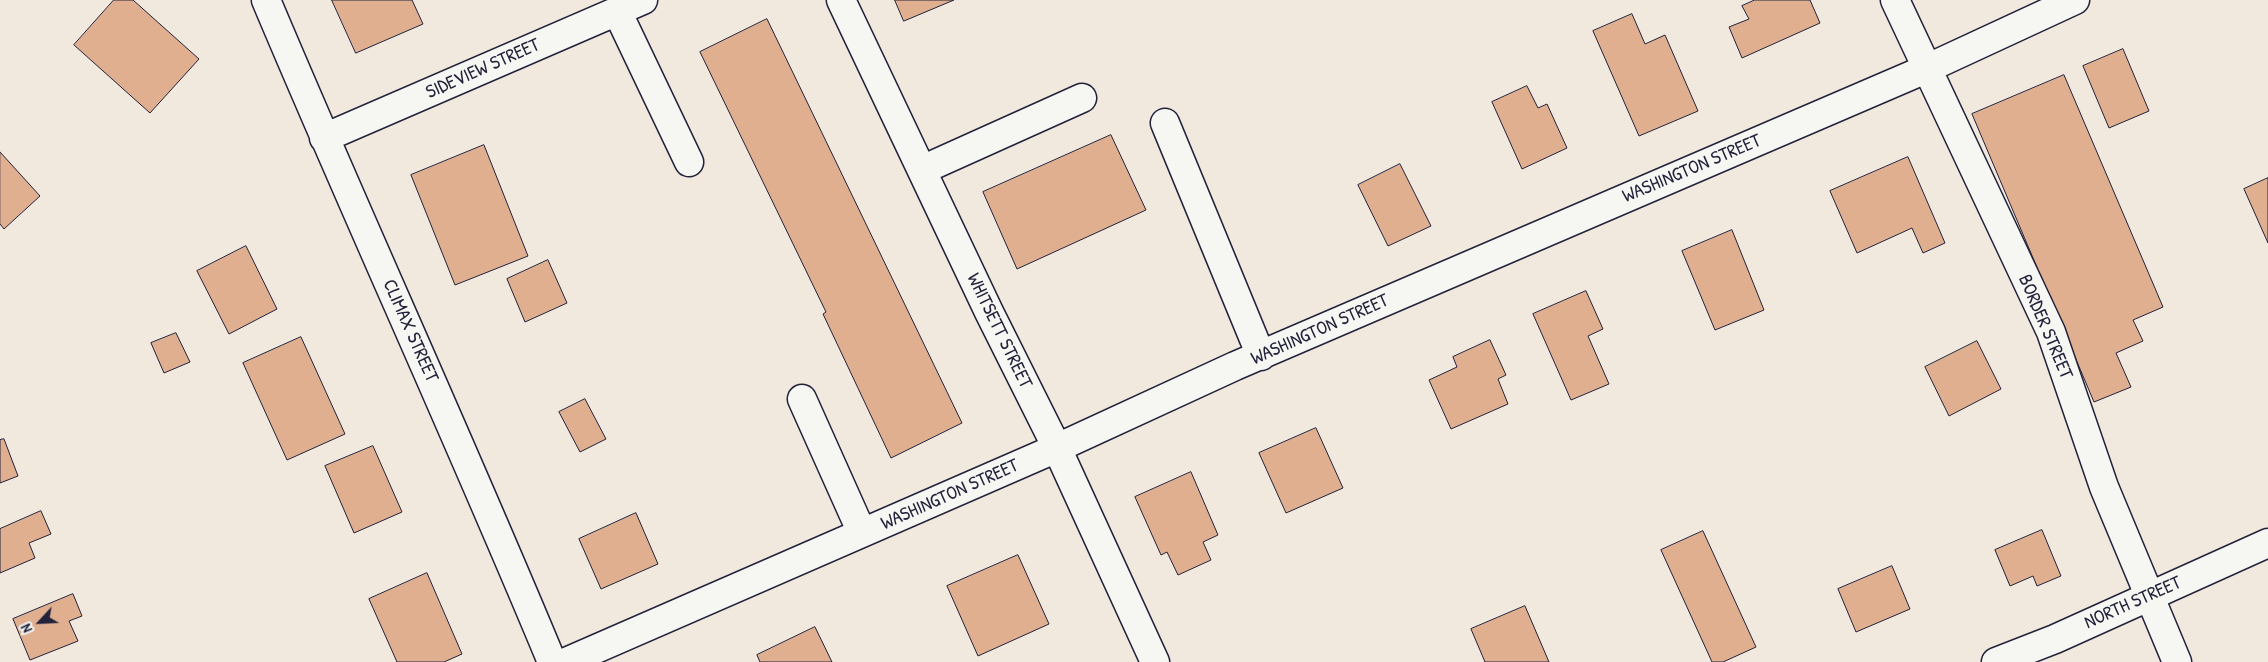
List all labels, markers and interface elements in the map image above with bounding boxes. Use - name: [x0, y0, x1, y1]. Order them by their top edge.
- street label: SIDEVIEW STREET: [423, 34, 543, 104]
- street label: WASHINGTON STREET: [1619, 130, 1765, 208]
- street label: WHITSETT STREET: [961, 270, 1037, 392]
- street label: BORDER STREET: [2013, 271, 2077, 383]
- street label: CLIMAX STREET: [377, 276, 443, 386]
- street label: WASHINGTON STREET: [1248, 289, 1392, 371]
- street label: WASHINGTON STREET: [878, 454, 1022, 536]
- street label: NORTH STREET: [2081, 572, 2185, 634]
- north arrow: [15, 597, 65, 647]
- text: N: [16, 621, 36, 636]

